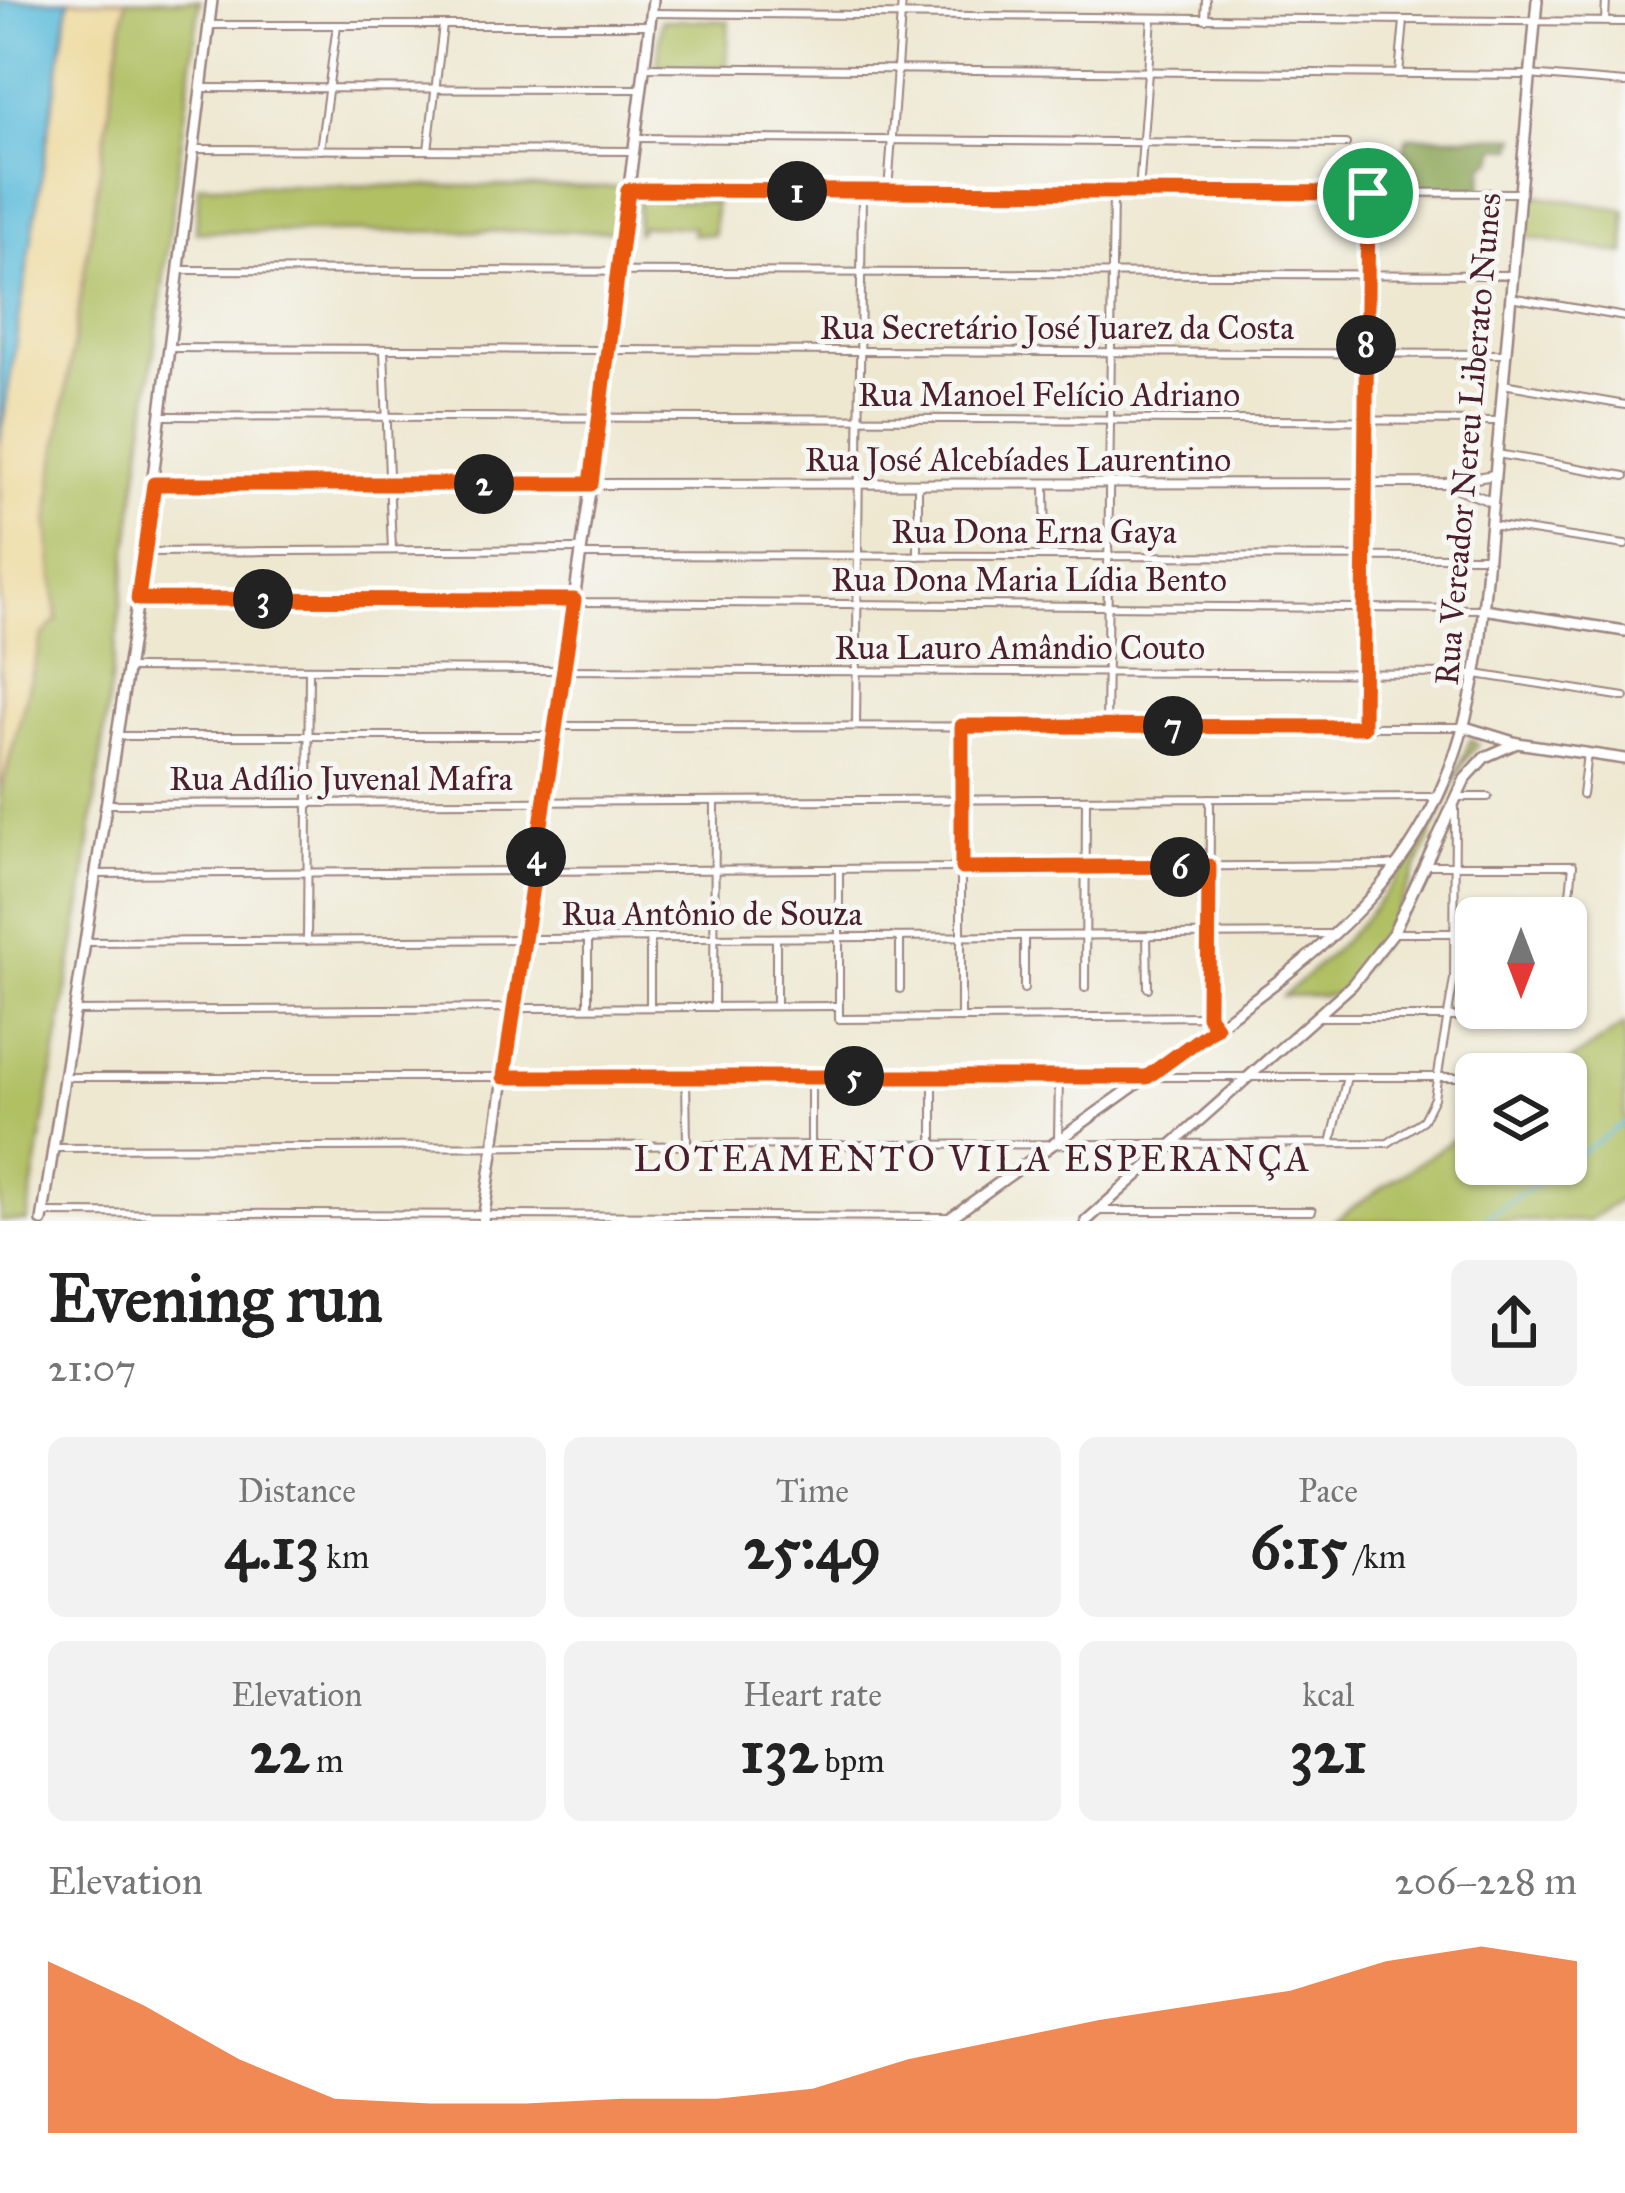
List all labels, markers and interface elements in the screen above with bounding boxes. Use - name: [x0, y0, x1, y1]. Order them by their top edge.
- pin: [1317, 142, 1419, 244]
- icon: arrive: [1335, 160, 1401, 226]
- pin: 1: [767, 161, 827, 221]
- text: 1: [790, 171, 804, 211]
- street label: Rua Vereador Nereu Liberato Nunes: [1427, 191, 1509, 687]
- street label: Rua Secretário José Juarez da Costa: [820, 308, 1294, 349]
- pin: 8: [1336, 315, 1396, 375]
- text: 8: [1357, 325, 1375, 365]
- street label: Rua Manoel Felício Adriano: [858, 375, 1240, 415]
- street label: Rua José Alcebíades Laurentino: [805, 440, 1231, 481]
- pin: 2: [454, 454, 514, 514]
- text: 2: [476, 464, 492, 504]
- street label: Rua Dona Erna Gaya: [891, 512, 1177, 552]
- street label: Rua Dona Maria Lídia Bento: [831, 560, 1227, 600]
- pin: 3: [233, 569, 293, 629]
- text: 3: [256, 579, 270, 619]
- street label: Rua Lauro Amândio Couto: [835, 628, 1205, 668]
- pin: 7: [1143, 696, 1203, 756]
- text: 7: [1164, 706, 1182, 746]
- street label: Rua Adílio Juvenal Mafra: [169, 759, 513, 800]
- pin: 4: [506, 827, 566, 887]
- text: 4: [527, 837, 545, 877]
- pin: 6: [1150, 837, 1210, 897]
- text: 6: [1172, 847, 1188, 887]
- street label: Rua Antônio de Souza: [562, 894, 862, 934]
- north arrow: [1455, 897, 1587, 1029]
- map controls: [1455, 897, 1587, 1185]
- pin: 5: [824, 1046, 884, 1106]
- button: layers: [1455, 1053, 1587, 1185]
- text: 5: [846, 1056, 862, 1096]
- district label: LOTEAMENTO VILA ESPERANÇA: [634, 1137, 1312, 1181]
- text: Evening run: [48, 1258, 383, 1339]
- button: share: [1451, 1260, 1577, 1386]
- text: 21:07: [48, 1344, 136, 1392]
- text: Distance: [238, 1471, 356, 1511]
- text: Time: [776, 1471, 849, 1511]
- text: Pace: [1298, 1471, 1358, 1511]
- text: 4.13: [224, 1511, 319, 1584]
- text: 25:49: [744, 1511, 881, 1584]
- text: 6:15: [1250, 1511, 1347, 1584]
- text: km: [319, 1537, 369, 1577]
- text: /km: [1347, 1537, 1406, 1577]
- text: Elevation: [231, 1675, 362, 1715]
- text: Heart rate: [743, 1675, 882, 1715]
- text: kcal: [1302, 1675, 1354, 1715]
- text: 22: [250, 1715, 309, 1788]
- text: 132: [740, 1715, 818, 1788]
- text: 321: [1290, 1715, 1367, 1788]
- text: m: [309, 1741, 344, 1781]
- text: bpm: [818, 1741, 885, 1781]
- text: Elevation: [48, 1857, 203, 1905]
- text: 206–228 m: [1394, 1857, 1577, 1905]

